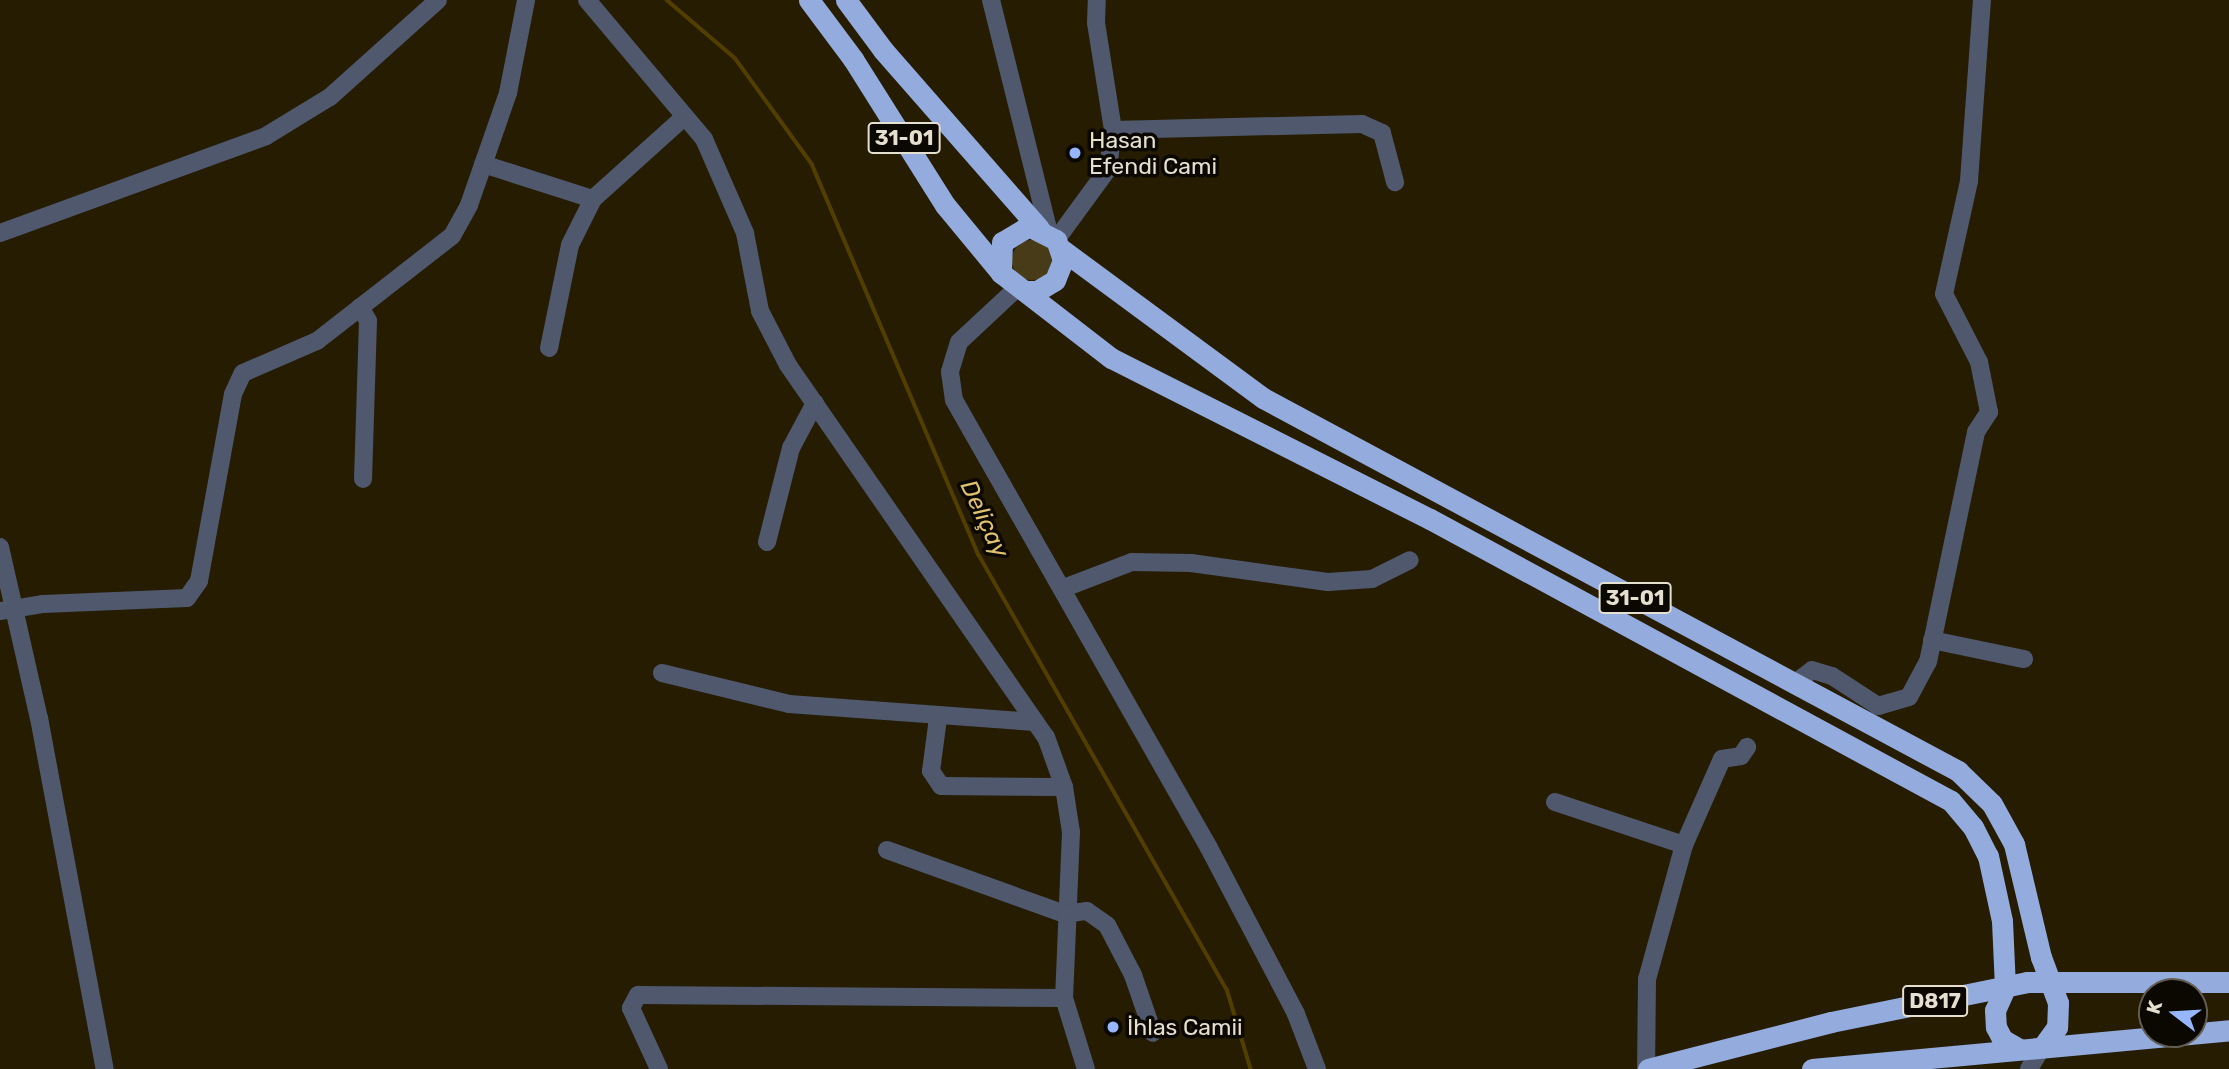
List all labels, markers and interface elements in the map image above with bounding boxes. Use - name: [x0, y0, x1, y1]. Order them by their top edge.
- road number: 31-01: [867, 120, 941, 156]
- place label: Hasan Efendi Cami: [1089, 126, 1217, 180]
- marker: Hasan Efendi Cami: [1067, 145, 1083, 161]
- water label: Deliçay: [954, 476, 1014, 562]
- road number: 31-01: [1598, 580, 1672, 616]
- north arrow: [2138, 978, 2208, 1048]
- road number: D817: [1902, 984, 1968, 1018]
- text: K: [2142, 998, 2167, 1017]
- place label: İhlas Camii: [1127, 1013, 1243, 1041]
- marker: İhlas Camii: [1105, 1019, 1121, 1035]

